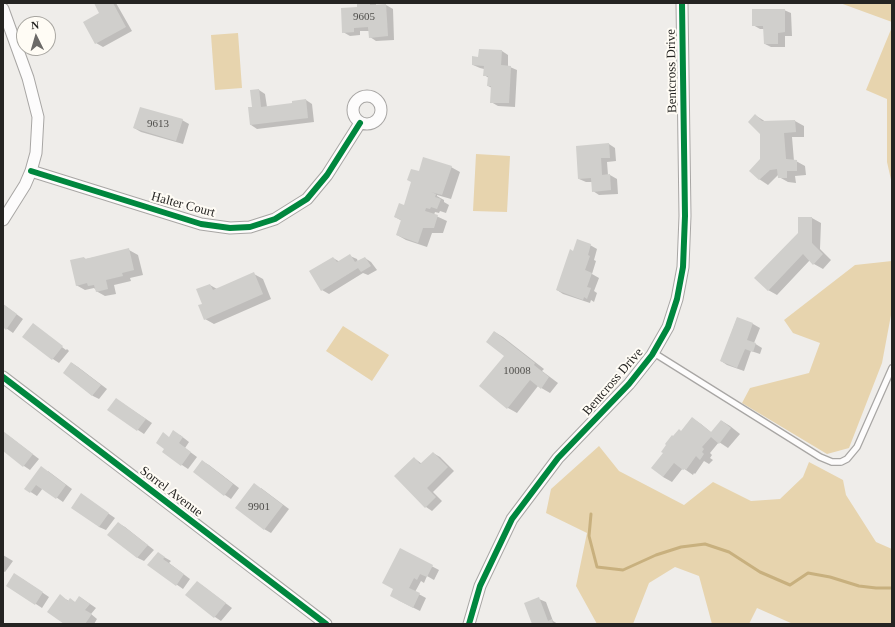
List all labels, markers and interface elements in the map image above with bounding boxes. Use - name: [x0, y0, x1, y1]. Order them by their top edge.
- house number: 9605: [353, 10, 375, 24]
- north arrow: [16, 16, 56, 56]
- text: N: [31, 19, 40, 31]
- street label: Bentcross Drive: [663, 29, 681, 113]
- house number: 9613: [147, 117, 169, 131]
- street label: Halter Court: [149, 189, 217, 221]
- street label: Bentcross Drive: [580, 345, 646, 419]
- house number: 10008: [503, 364, 531, 378]
- street label: Sorrel Avenue: [137, 463, 205, 521]
- house number: 9901: [248, 500, 270, 514]

